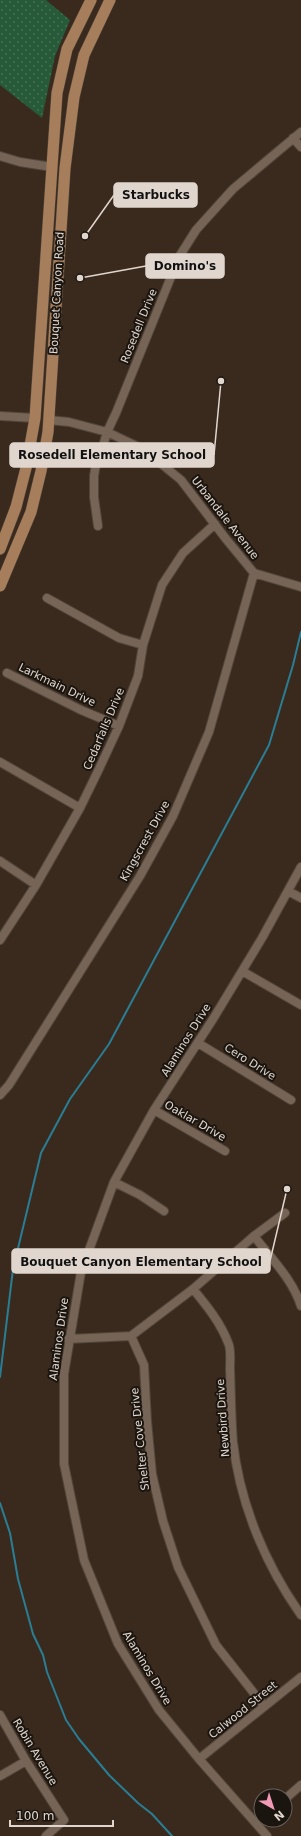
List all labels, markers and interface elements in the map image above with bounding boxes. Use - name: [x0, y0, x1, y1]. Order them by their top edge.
- callout: Starbucks: [114, 183, 197, 207]
- text: Starbucks: [122, 188, 190, 202]
- street label: Bouquet Canyon Road: [47, 232, 67, 354]
- callout: Domino's: [146, 254, 224, 278]
- text: Domino's: [154, 259, 216, 273]
- street label: Rosedell Drive: [118, 287, 160, 365]
- callout: Rosedell Elementary School: [10, 443, 214, 467]
- text: Rosedell Elementary School: [18, 448, 206, 462]
- street label: Urbandale Avenue: [189, 474, 261, 562]
- street label: Larkmain Drive: [16, 661, 98, 709]
- street label: Cedarfalls Drive: [81, 686, 127, 772]
- street label: Kingscrest Drive: [118, 798, 173, 883]
- street label: Alaminos Drive: [158, 1001, 214, 1079]
- street label: Cero Drive: [222, 1041, 278, 1083]
- street label: Oaklar Drive: [162, 1098, 228, 1144]
- callout: Bouquet Canyon Elementary School: [12, 1249, 270, 1273]
- text: Bouquet Canyon Elementary School: [20, 1255, 262, 1269]
- street label: Alaminos Drive: [47, 1297, 71, 1381]
- street label: Newbird Drive: [214, 1378, 232, 1457]
- street label: Shelter Cove Drive: [128, 1387, 152, 1491]
- street label: Alaminos Drive: [120, 1629, 174, 1707]
- street label: Calwood Street: [206, 1678, 280, 1741]
- street label: Robin Avenue: [10, 1716, 60, 1788]
- north arrow: [253, 1788, 293, 1828]
- scale bar: [10, 1802, 113, 1828]
- text: N: [271, 1807, 287, 1823]
- text: 100 m: [16, 1809, 54, 1823]

